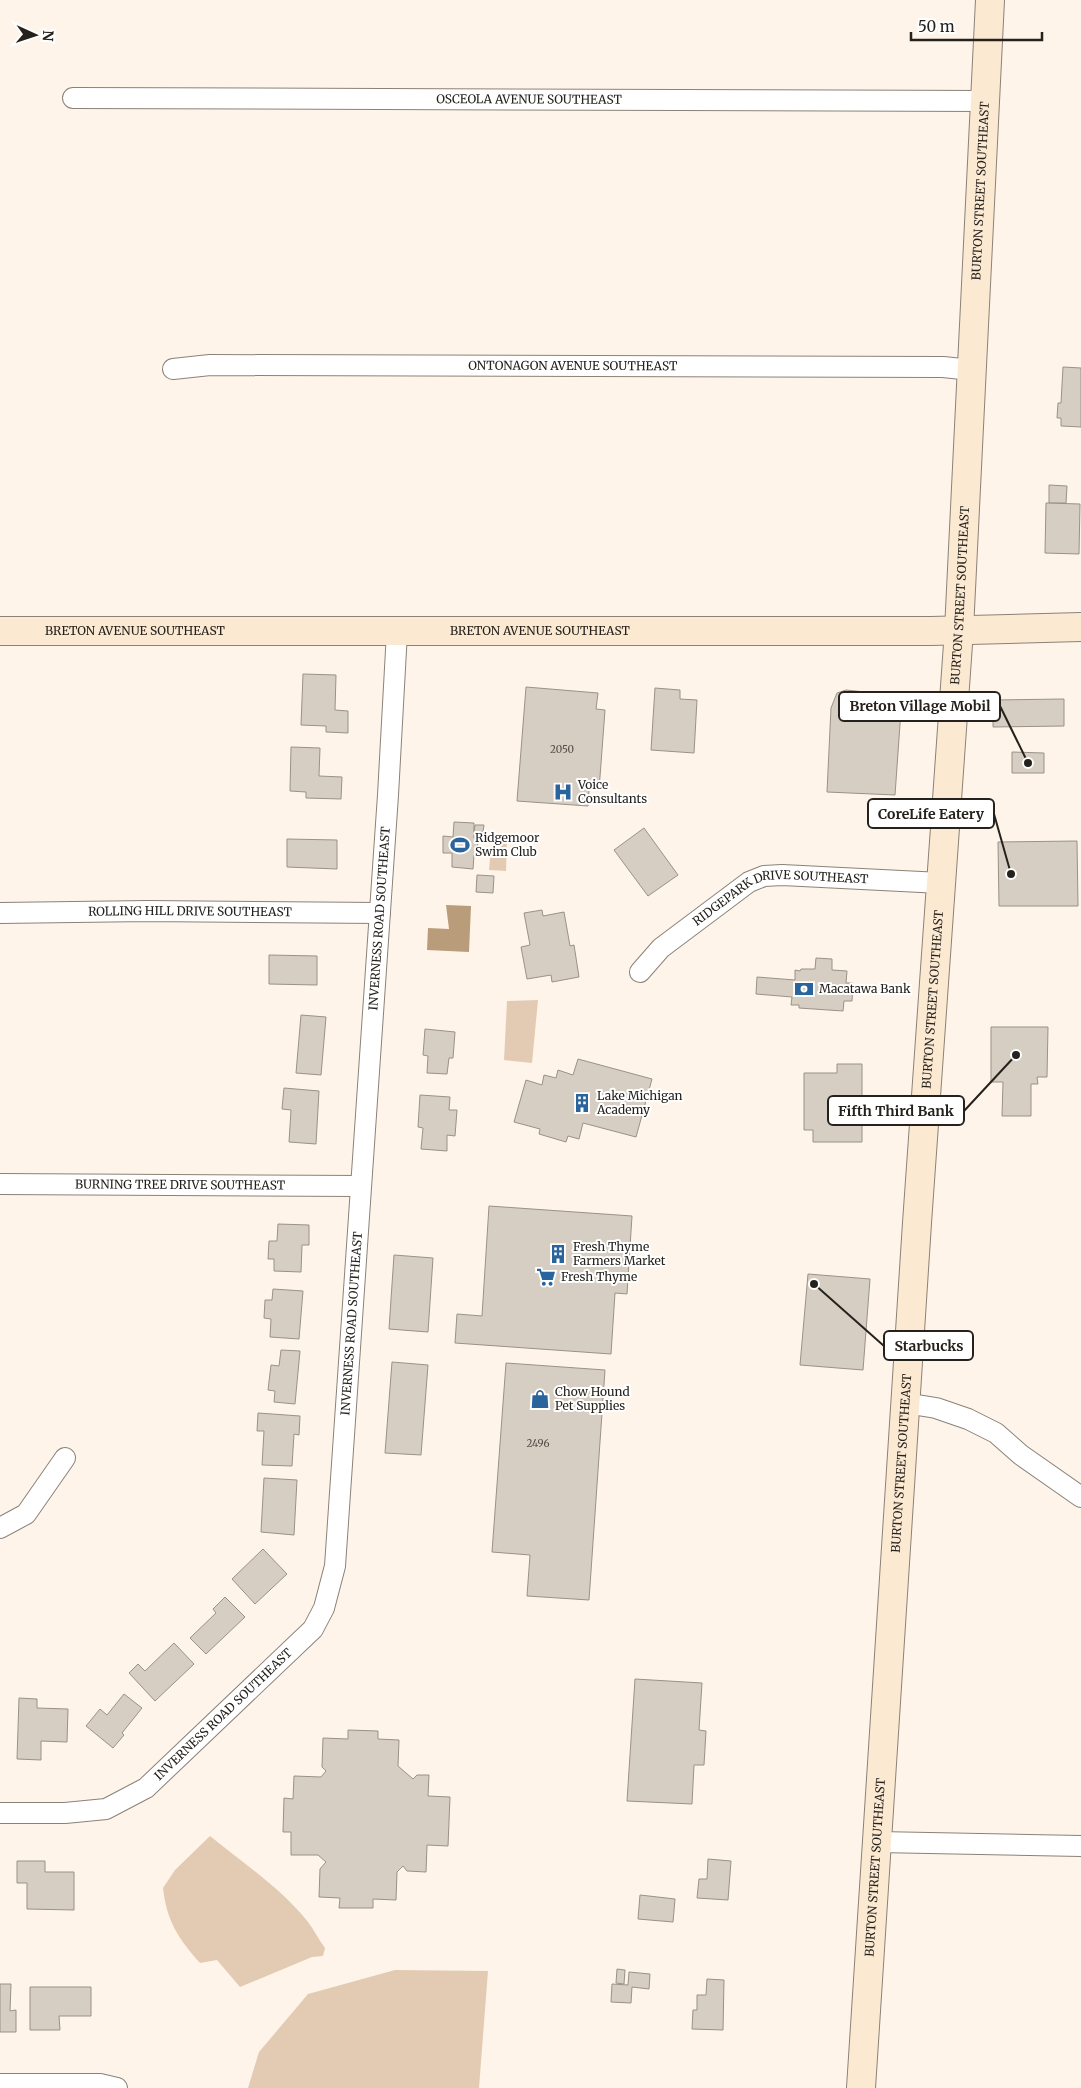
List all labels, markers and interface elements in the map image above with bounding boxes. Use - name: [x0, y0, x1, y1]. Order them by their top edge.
- north arrow: [10, 10, 60, 60]
- scale bar: [911, 10, 1042, 42]
- text: 50 m: [918, 17, 955, 36]
- text: N: [39, 30, 57, 42]
- street label: OSCEOLA AVENUE SOUTHEAST: [436, 91, 623, 107]
- street label: BURTON STREET SOUTHEAST: [968, 100, 992, 281]
- street label: ONTONAGON AVENUE SOUTHEAST: [468, 358, 678, 373]
- street label: BURTON STREET SOUTHEAST: [947, 505, 972, 685]
- street label: BRETON AVENUE SOUTHEAST: [45, 623, 226, 638]
- street label: BRETON AVENUE SOUTHEAST: [450, 623, 631, 638]
- callout: Breton Village Mobil: [839, 692, 1000, 721]
- text: Breton Village Mobil: [849, 697, 991, 715]
- house number: 2050: [550, 743, 574, 756]
- place label: Voice Consultants: [577, 777, 647, 806]
- hospital icon: Voice Consultants: [552, 781, 574, 803]
- callout: CoreLife Eatery: [868, 799, 994, 828]
- text: CoreLife Eatery: [878, 805, 985, 823]
- street label: INVERNESS ROAD SOUTHEAST: [365, 825, 393, 1011]
- place label: Ridgemoor Swim Club: [475, 830, 540, 859]
- sports icon: Ridgemoor Swim Club: [449, 834, 471, 856]
- street label: RIDGEPARK DRIVE SOUTHEAST: [689, 867, 869, 929]
- street label: ROLLING HILL DRIVE SOUTHEAST: [88, 903, 293, 919]
- street label: BURTON STREET SOUTHEAST: [919, 909, 946, 1089]
- bank icon: Macatawa Bank: [793, 978, 815, 1000]
- place label: Macatawa Bank: [819, 981, 911, 996]
- place label: Lake Michigan Academy: [596, 1088, 683, 1117]
- building icon: Lake Michigan Academy: [571, 1092, 593, 1114]
- callout: Fifth Third Bank: [828, 1096, 964, 1125]
- text: Fifth Third Bank: [838, 1102, 955, 1120]
- street label: BURNING TREE DRIVE SOUTHEAST: [75, 1176, 286, 1193]
- street label: INVERNESS ROAD SOUTHEAST: [337, 1231, 365, 1416]
- place label: Fresh Thyme Farmers Market: [573, 1239, 666, 1268]
- building icon: Fresh Thyme Farmers Market: [547, 1243, 569, 1265]
- supermarket icon: Fresh Thyme: [535, 1266, 557, 1288]
- place label: Fresh Thyme: [561, 1269, 637, 1284]
- callout: Starbucks: [884, 1331, 973, 1360]
- text: Starbucks: [894, 1337, 964, 1355]
- street label: BURTON STREET SOUTHEAST: [888, 1373, 914, 1553]
- place label: Chow Hound Pet Supplies: [555, 1384, 630, 1413]
- shop icon: Chow Hound Pet Supplies: [529, 1388, 551, 1410]
- house number: 2496: [526, 1437, 550, 1450]
- street label: INVERNESS ROAD SOUTHEAST: [151, 1645, 295, 1783]
- street label: BURTON STREET SOUTHEAST: [862, 1777, 888, 1957]

